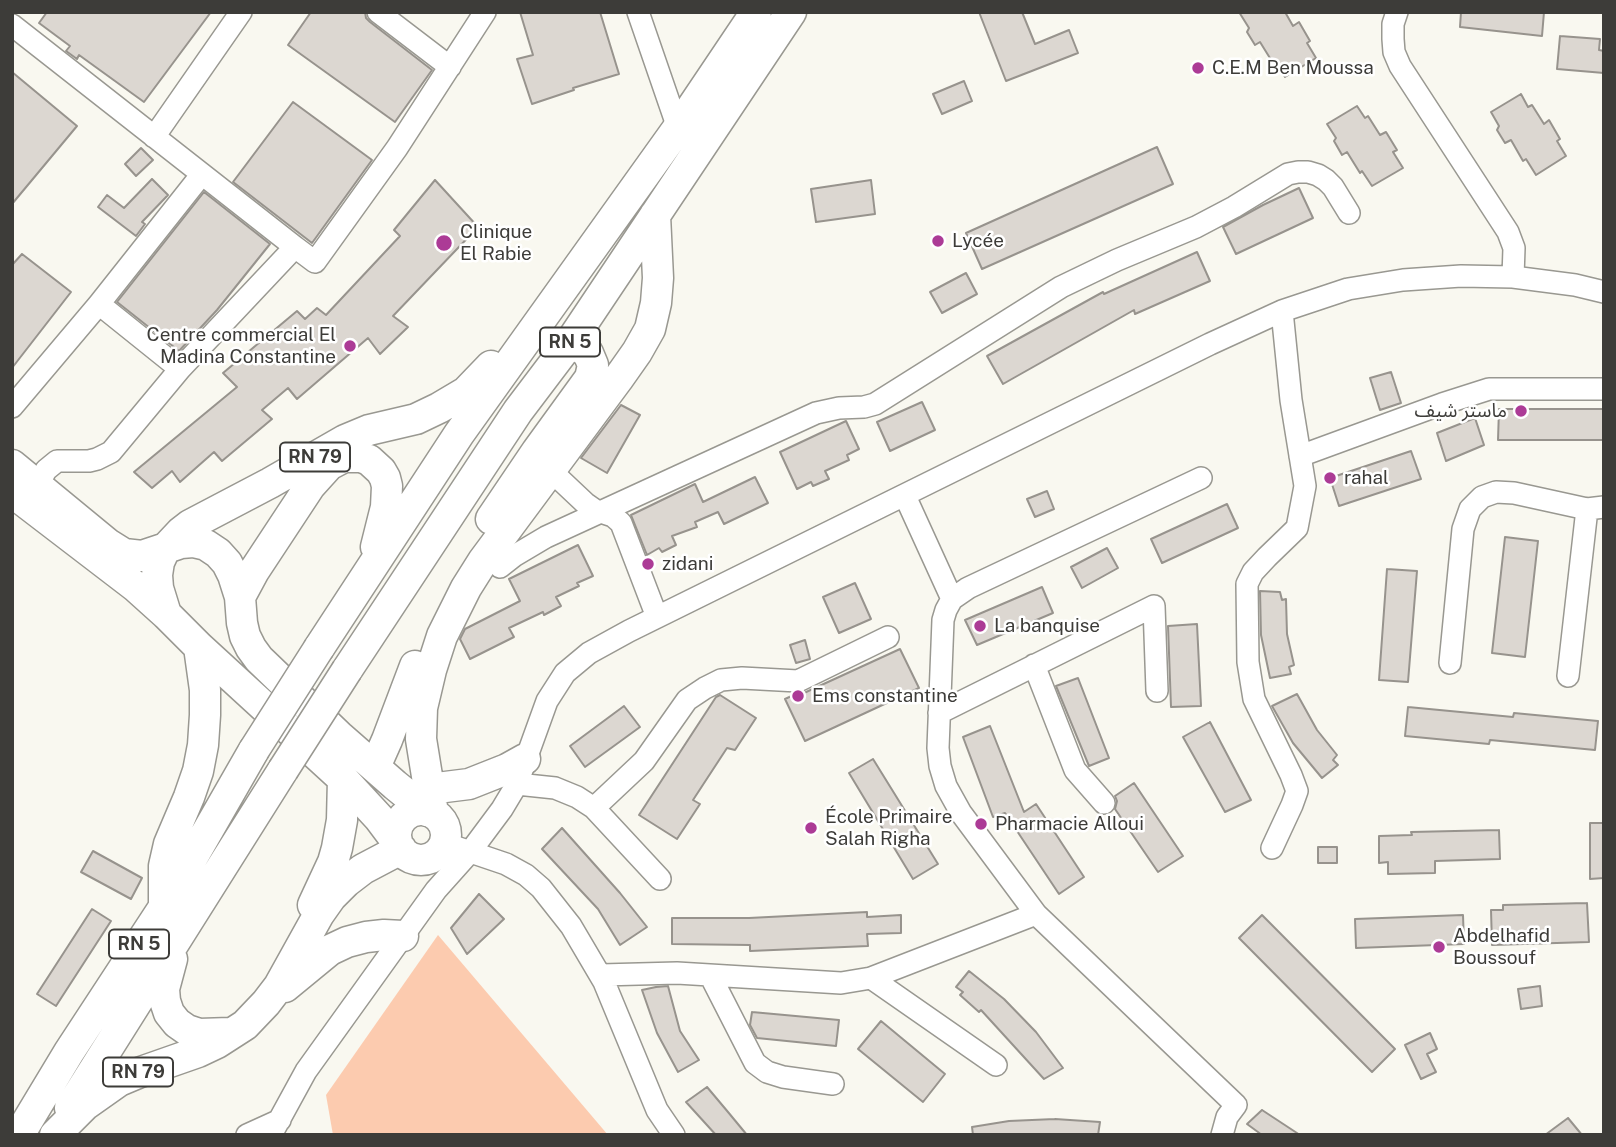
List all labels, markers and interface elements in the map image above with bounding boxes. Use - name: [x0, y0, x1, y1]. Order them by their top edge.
- place label: C.E.M Ben Moussa: [1212, 57, 1374, 79]
- marker: C.E.M Ben Moussa: [1190, 60, 1206, 76]
- place label: Clinique El Rabie: [460, 221, 532, 265]
- place label: Lycée: [952, 230, 1004, 252]
- marker: Clinique El Rabie: [434, 233, 454, 253]
- marker: Lycée: [930, 233, 946, 249]
- place label: Centre commercial El Madina Constantine: [147, 324, 336, 368]
- road number: RN 5: [540, 328, 600, 356]
- marker: Centre commercial El Madina Constantine: [342, 338, 358, 354]
- place label: ماستر شيف: [1415, 400, 1507, 422]
- marker: ماستر شيف: [1513, 403, 1529, 419]
- road number: RN 79: [280, 443, 350, 472]
- place label: rahal: [1344, 467, 1389, 489]
- marker: rahal: [1322, 470, 1338, 486]
- place label: zidani: [662, 553, 713, 575]
- marker: zidani: [640, 556, 656, 572]
- place label: La banquise: [994, 615, 1100, 637]
- marker: La banquise: [972, 618, 988, 634]
- place label: Ems constantine: [812, 685, 958, 707]
- marker: Ems constantine: [790, 688, 806, 704]
- place label: École Primaire Salah Righa: [825, 806, 952, 850]
- place label: Pharmacie Alloui: [995, 813, 1144, 835]
- marker: Pharmacie Alloui: [973, 816, 989, 832]
- marker: École Primaire Salah Righa: [803, 820, 819, 836]
- place label: Abdelhafid Boussouf: [1453, 925, 1550, 969]
- road number: RN 5: [109, 930, 169, 959]
- marker: Abdelhafid Boussouf: [1431, 939, 1447, 955]
- road number: RN 79: [103, 1058, 173, 1086]

